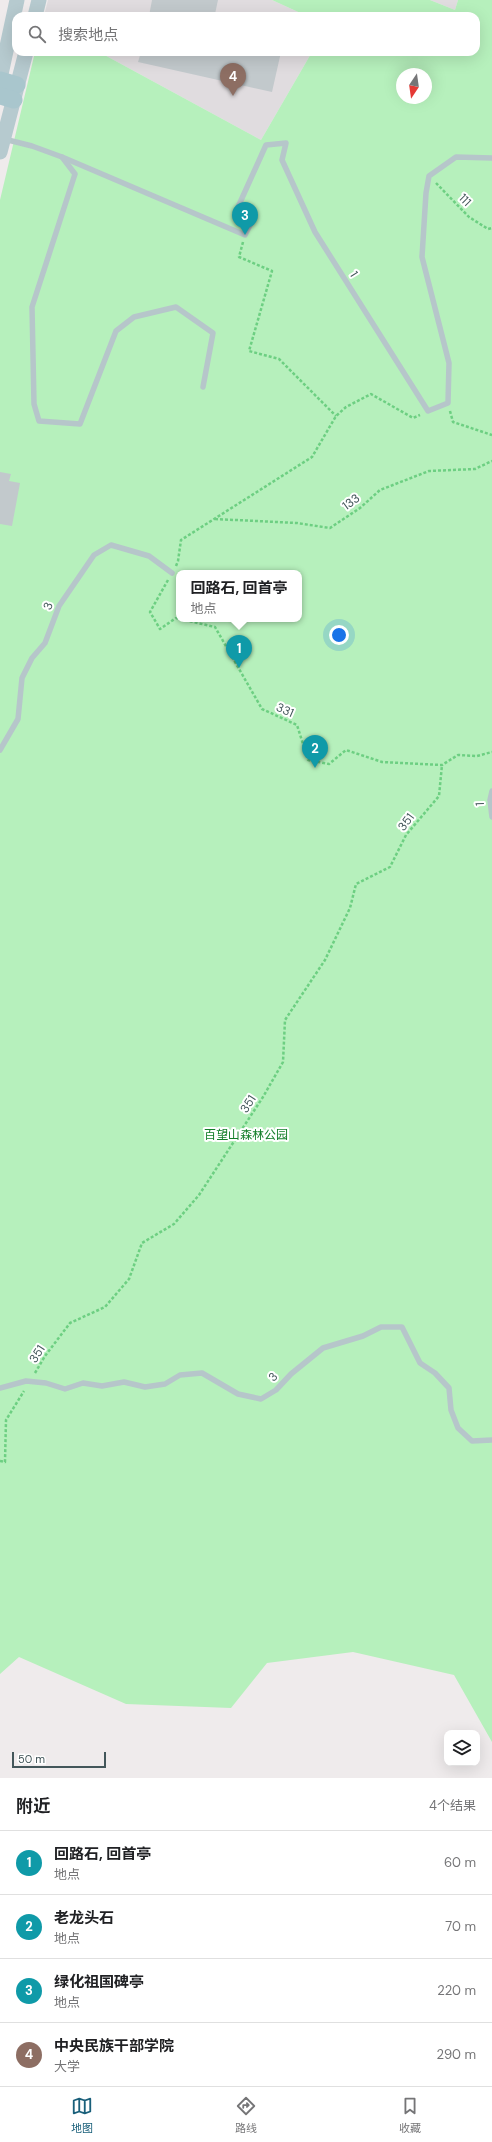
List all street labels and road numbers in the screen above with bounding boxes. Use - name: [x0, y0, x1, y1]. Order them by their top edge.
- street label: 111: [455, 190, 475, 210]
- street label: 1: [346, 268, 362, 280]
- street label: 133: [339, 490, 363, 514]
- street label: 3: [39, 600, 57, 612]
- street label: 331: [274, 699, 296, 721]
- street label: 1: [472, 802, 488, 806]
- street label: 351: [394, 810, 418, 834]
- street label: 351: [236, 1092, 260, 1116]
- street label: 351: [25, 1342, 49, 1366]
- street label: 3: [265, 1369, 281, 1385]

